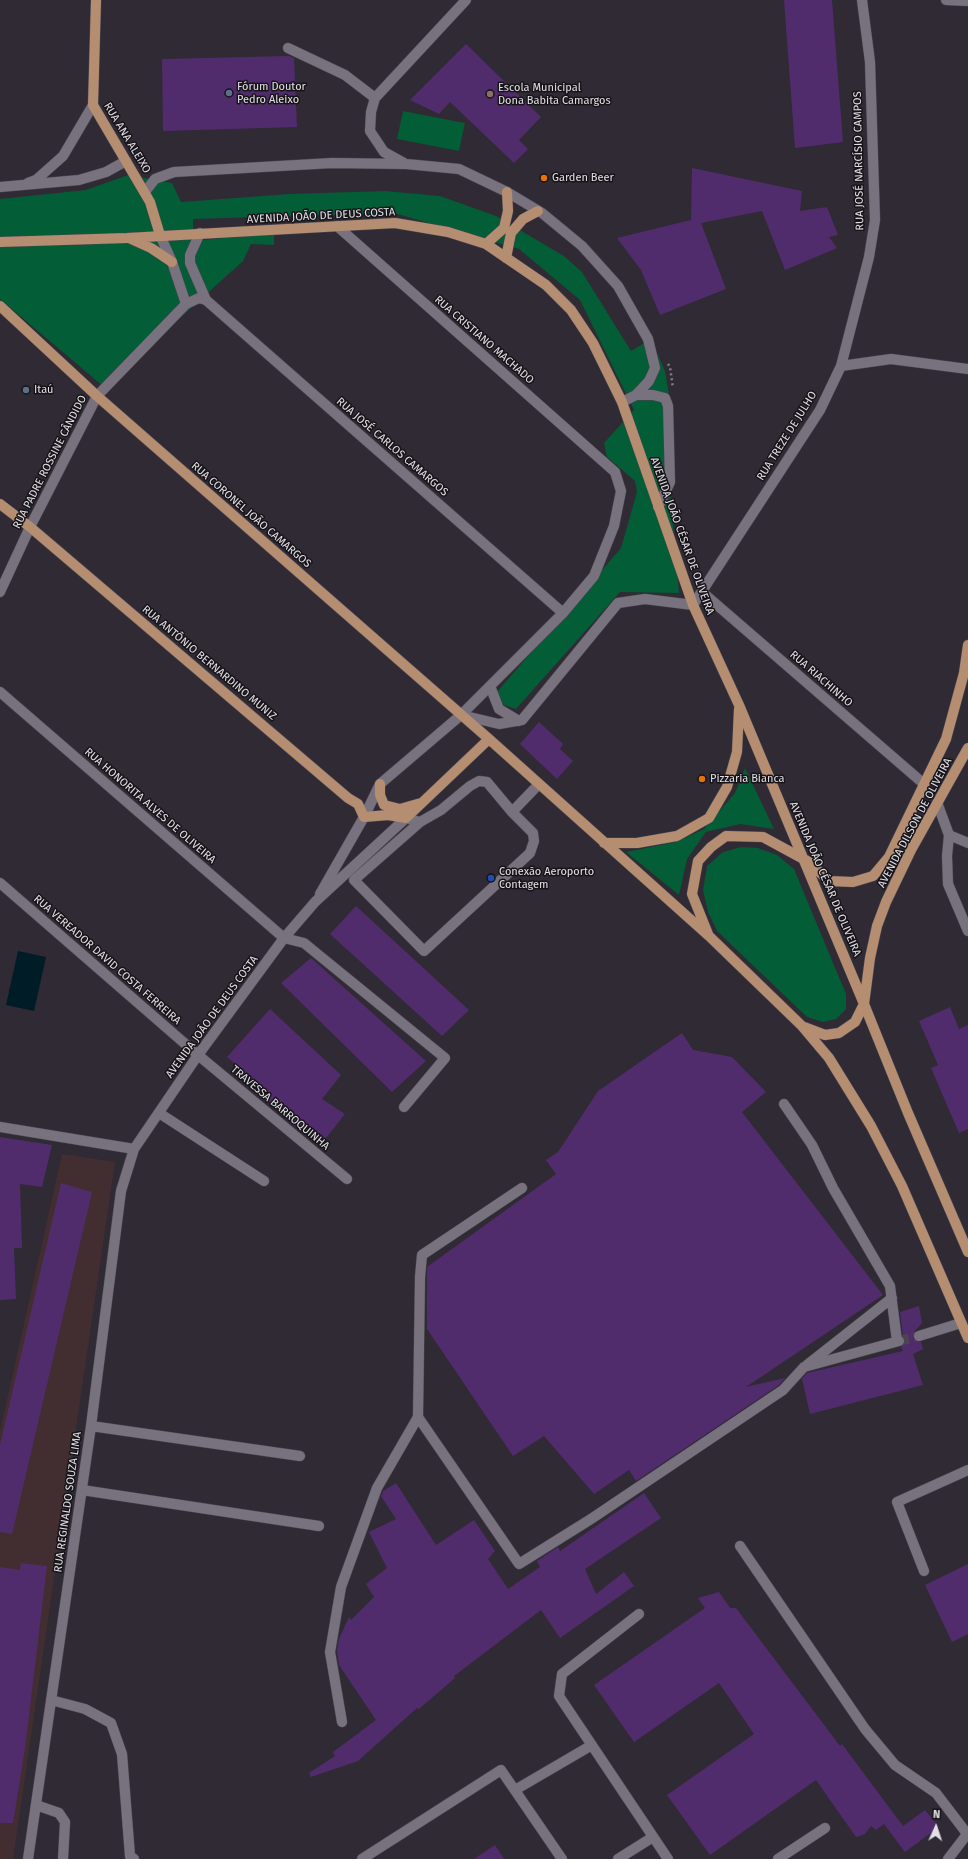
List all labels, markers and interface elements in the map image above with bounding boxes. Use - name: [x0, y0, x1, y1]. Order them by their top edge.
- place label: Fórum Doutor Pedro Aleixo: [237, 80, 306, 106]
- place label: Escola Municipal Dona Babita Camargos: [498, 81, 611, 107]
- marker: Fórum Doutor Pedro Aleixo: [224, 88, 234, 98]
- marker: Escola Municipal Dona Babita Camargos: [485, 89, 495, 99]
- street label: RUA JOSÉ NARCÍSIO CAMPOS: [851, 91, 867, 231]
- street label: RUA ANA ALEIXO: [101, 100, 153, 176]
- place label: Garden Beer: [552, 171, 614, 185]
- marker: Garden Beer: [539, 173, 549, 183]
- street label: AVENIDA JOÃO DE DEUS COSTA: [247, 206, 395, 226]
- street label: RUA CRISTIANO MACHADO: [432, 293, 536, 387]
- place label: Itaú: [34, 383, 54, 397]
- marker: Itaú: [21, 385, 31, 395]
- street label: RUA TREZE DE JULHO: [754, 389, 820, 483]
- street label: RUA PADRE ROSSINE CÂNDIDO: [10, 393, 90, 531]
- street label: RUA JOSÉ CARLOS CAMARGOS: [333, 395, 451, 499]
- street label: AVENIDA JOÃO CÉSAR DE OLIVEIRA: [647, 455, 717, 617]
- street label: RUA CORONEL JOÃO CAMARGOS: [188, 459, 314, 571]
- street label: RUA ANTÔNIO BERNARDINO MUNIZ: [139, 603, 279, 723]
- street label: RUA RIACHINHO: [787, 648, 855, 710]
- street label: RUA HONORITA ALVES DE OLIVEIRA: [82, 745, 218, 867]
- street label: AVENIDA DILSON DE OLIVEIRA: [875, 756, 955, 890]
- place label: Pizzaria Bianca: [710, 772, 785, 786]
- marker: Pizzaria Bianca: [697, 774, 707, 784]
- street label: AVENIDA JOÃO CÉSAR DE OLIVEIRA: [786, 800, 864, 958]
- place label: Conexão Aeroporto Contagem: [499, 865, 594, 891]
- marker: Conexão Aeroporto Contagem: [486, 873, 496, 883]
- street label: RUA VEREADOR DAVID COSTA FERREIRA: [31, 892, 183, 1028]
- street label: AVENIDA JOÃO DE DEUS COSTA: [163, 953, 261, 1081]
- street label: TRAVESSA BARROQUINHA: [228, 1063, 332, 1153]
- street label: RUA REGINALDO SOUZA LIMA: [52, 1431, 84, 1573]
- north arrow: [916, 1807, 956, 1847]
- text: N: [933, 1808, 941, 1821]

